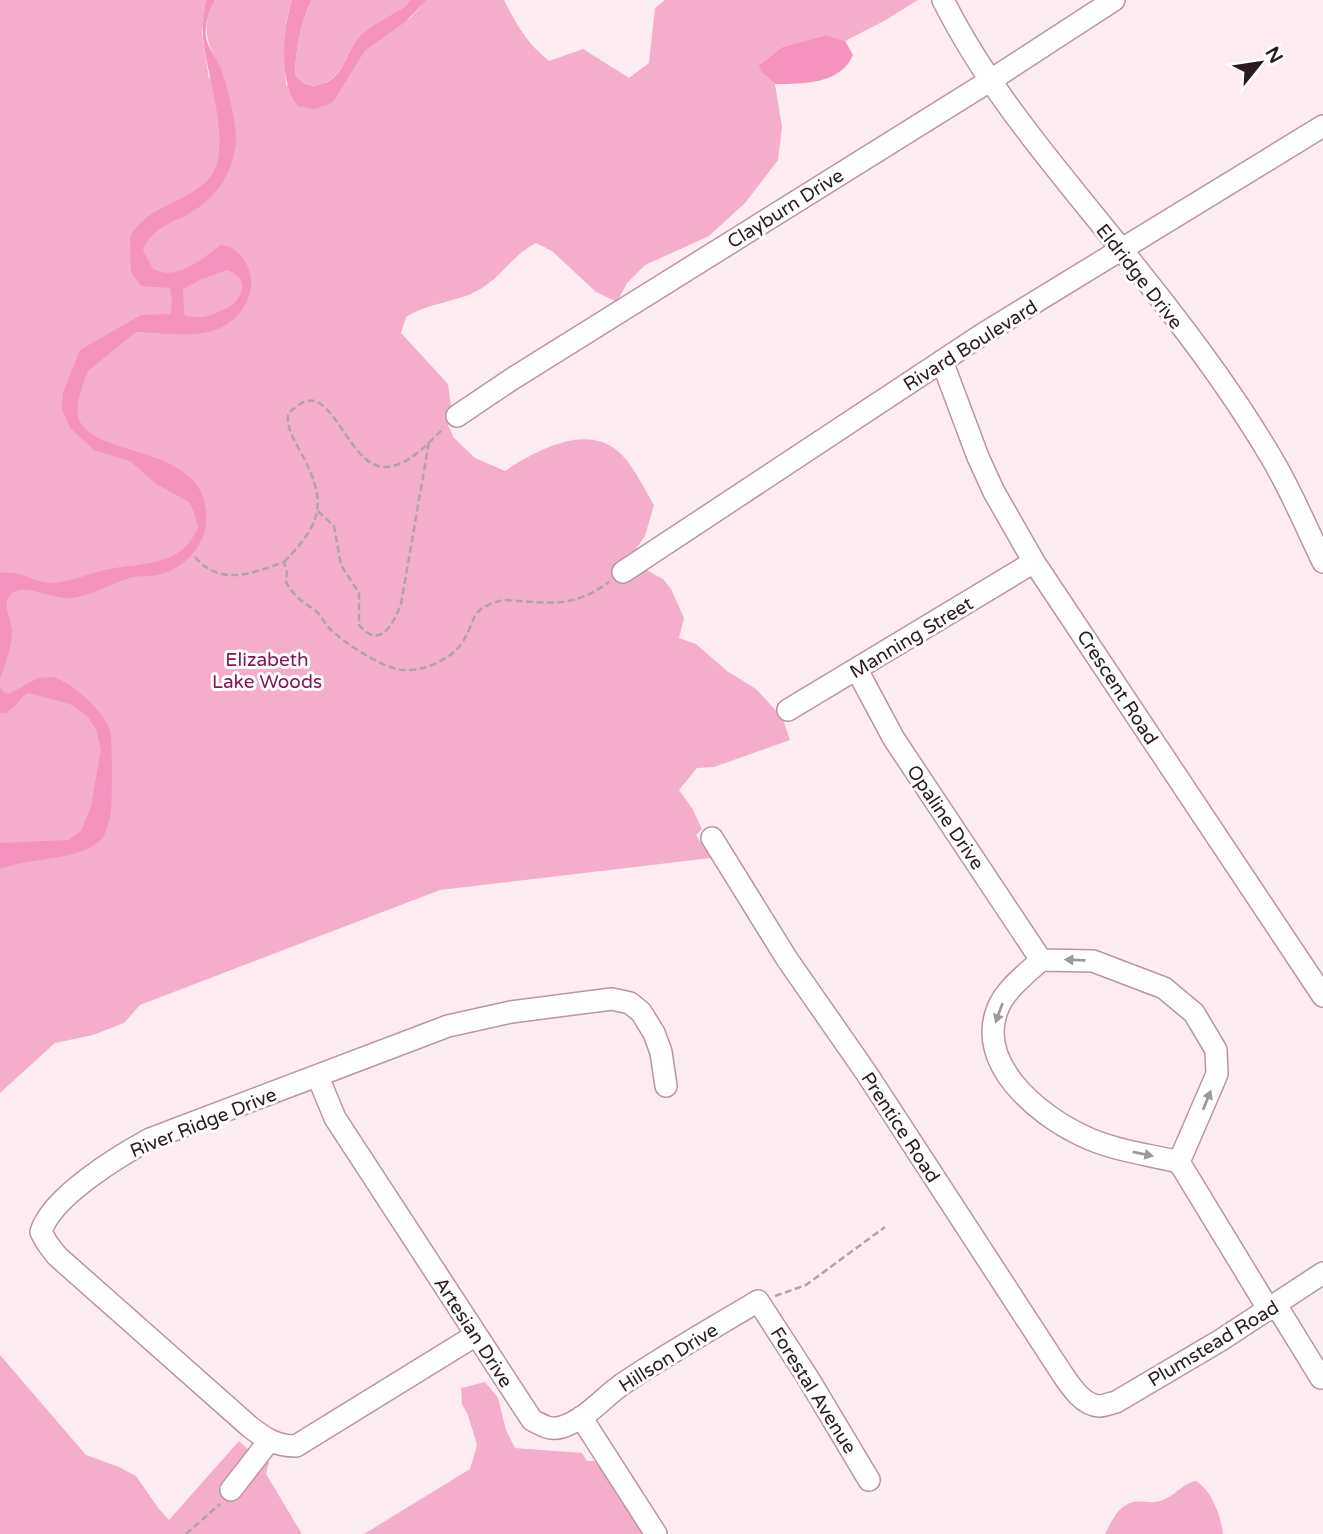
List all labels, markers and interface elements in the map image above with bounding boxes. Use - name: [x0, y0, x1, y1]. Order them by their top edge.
- north arrow: [1225, 28, 1295, 98]
- text: N: [1261, 43, 1287, 67]
- street label: Clayburn Drive: [723, 164, 848, 253]
- street label: Eldridge Drive: [1091, 220, 1187, 334]
- street label: Rivard Boulevard: [899, 296, 1042, 396]
- street label: Manning Street: [846, 592, 977, 683]
- street label: Crescent Road: [1072, 626, 1162, 749]
- park label: Elizabeth Lake Woods: [212, 649, 322, 693]
- street label: Opaline Drive: [902, 761, 988, 874]
- one-way arrow: [1064, 955, 1086, 966]
- one-way arrow: [993, 1002, 1004, 1023]
- street label: Prentice Road: [856, 1068, 944, 1187]
- street label: River Ridge Drive: [127, 1084, 280, 1162]
- one-way arrow: [1202, 1089, 1213, 1110]
- one-way arrow: [1132, 1148, 1154, 1159]
- street label: Artesian Drive: [429, 1273, 517, 1392]
- street label: Plumstead Road: [1144, 1296, 1283, 1392]
- street label: Hillson Drive: [615, 1319, 722, 1397]
- street label: Forestal Avenue: [765, 1323, 861, 1458]

